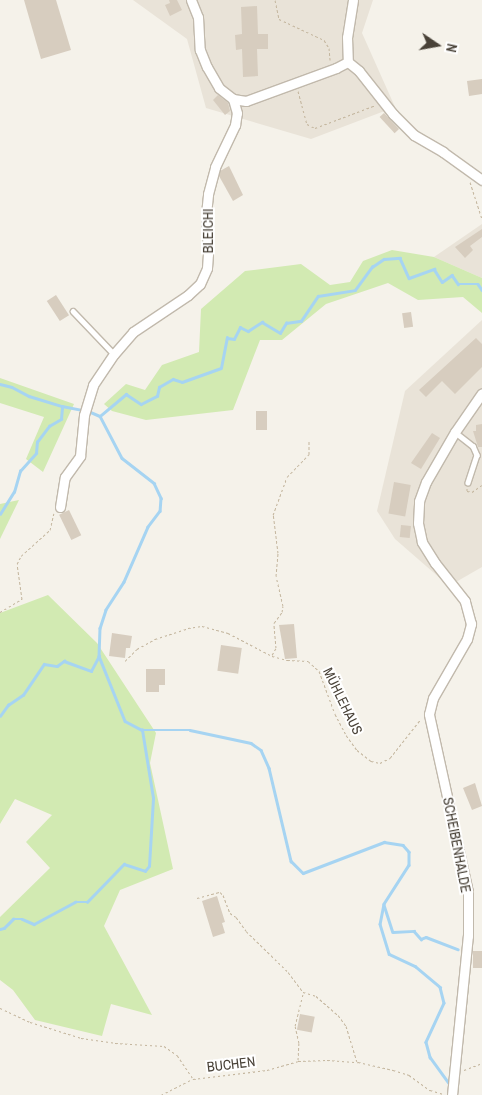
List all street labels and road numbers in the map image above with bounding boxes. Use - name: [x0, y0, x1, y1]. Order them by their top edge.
- street label: BLEICHI: [200, 209, 216, 253]
- street label: MÜHLEHAUS: [320, 665, 366, 737]
- street label: SCHEIBENHALDE: [440, 796, 474, 894]
- street label: BUCHEN: [206, 1053, 256, 1075]

